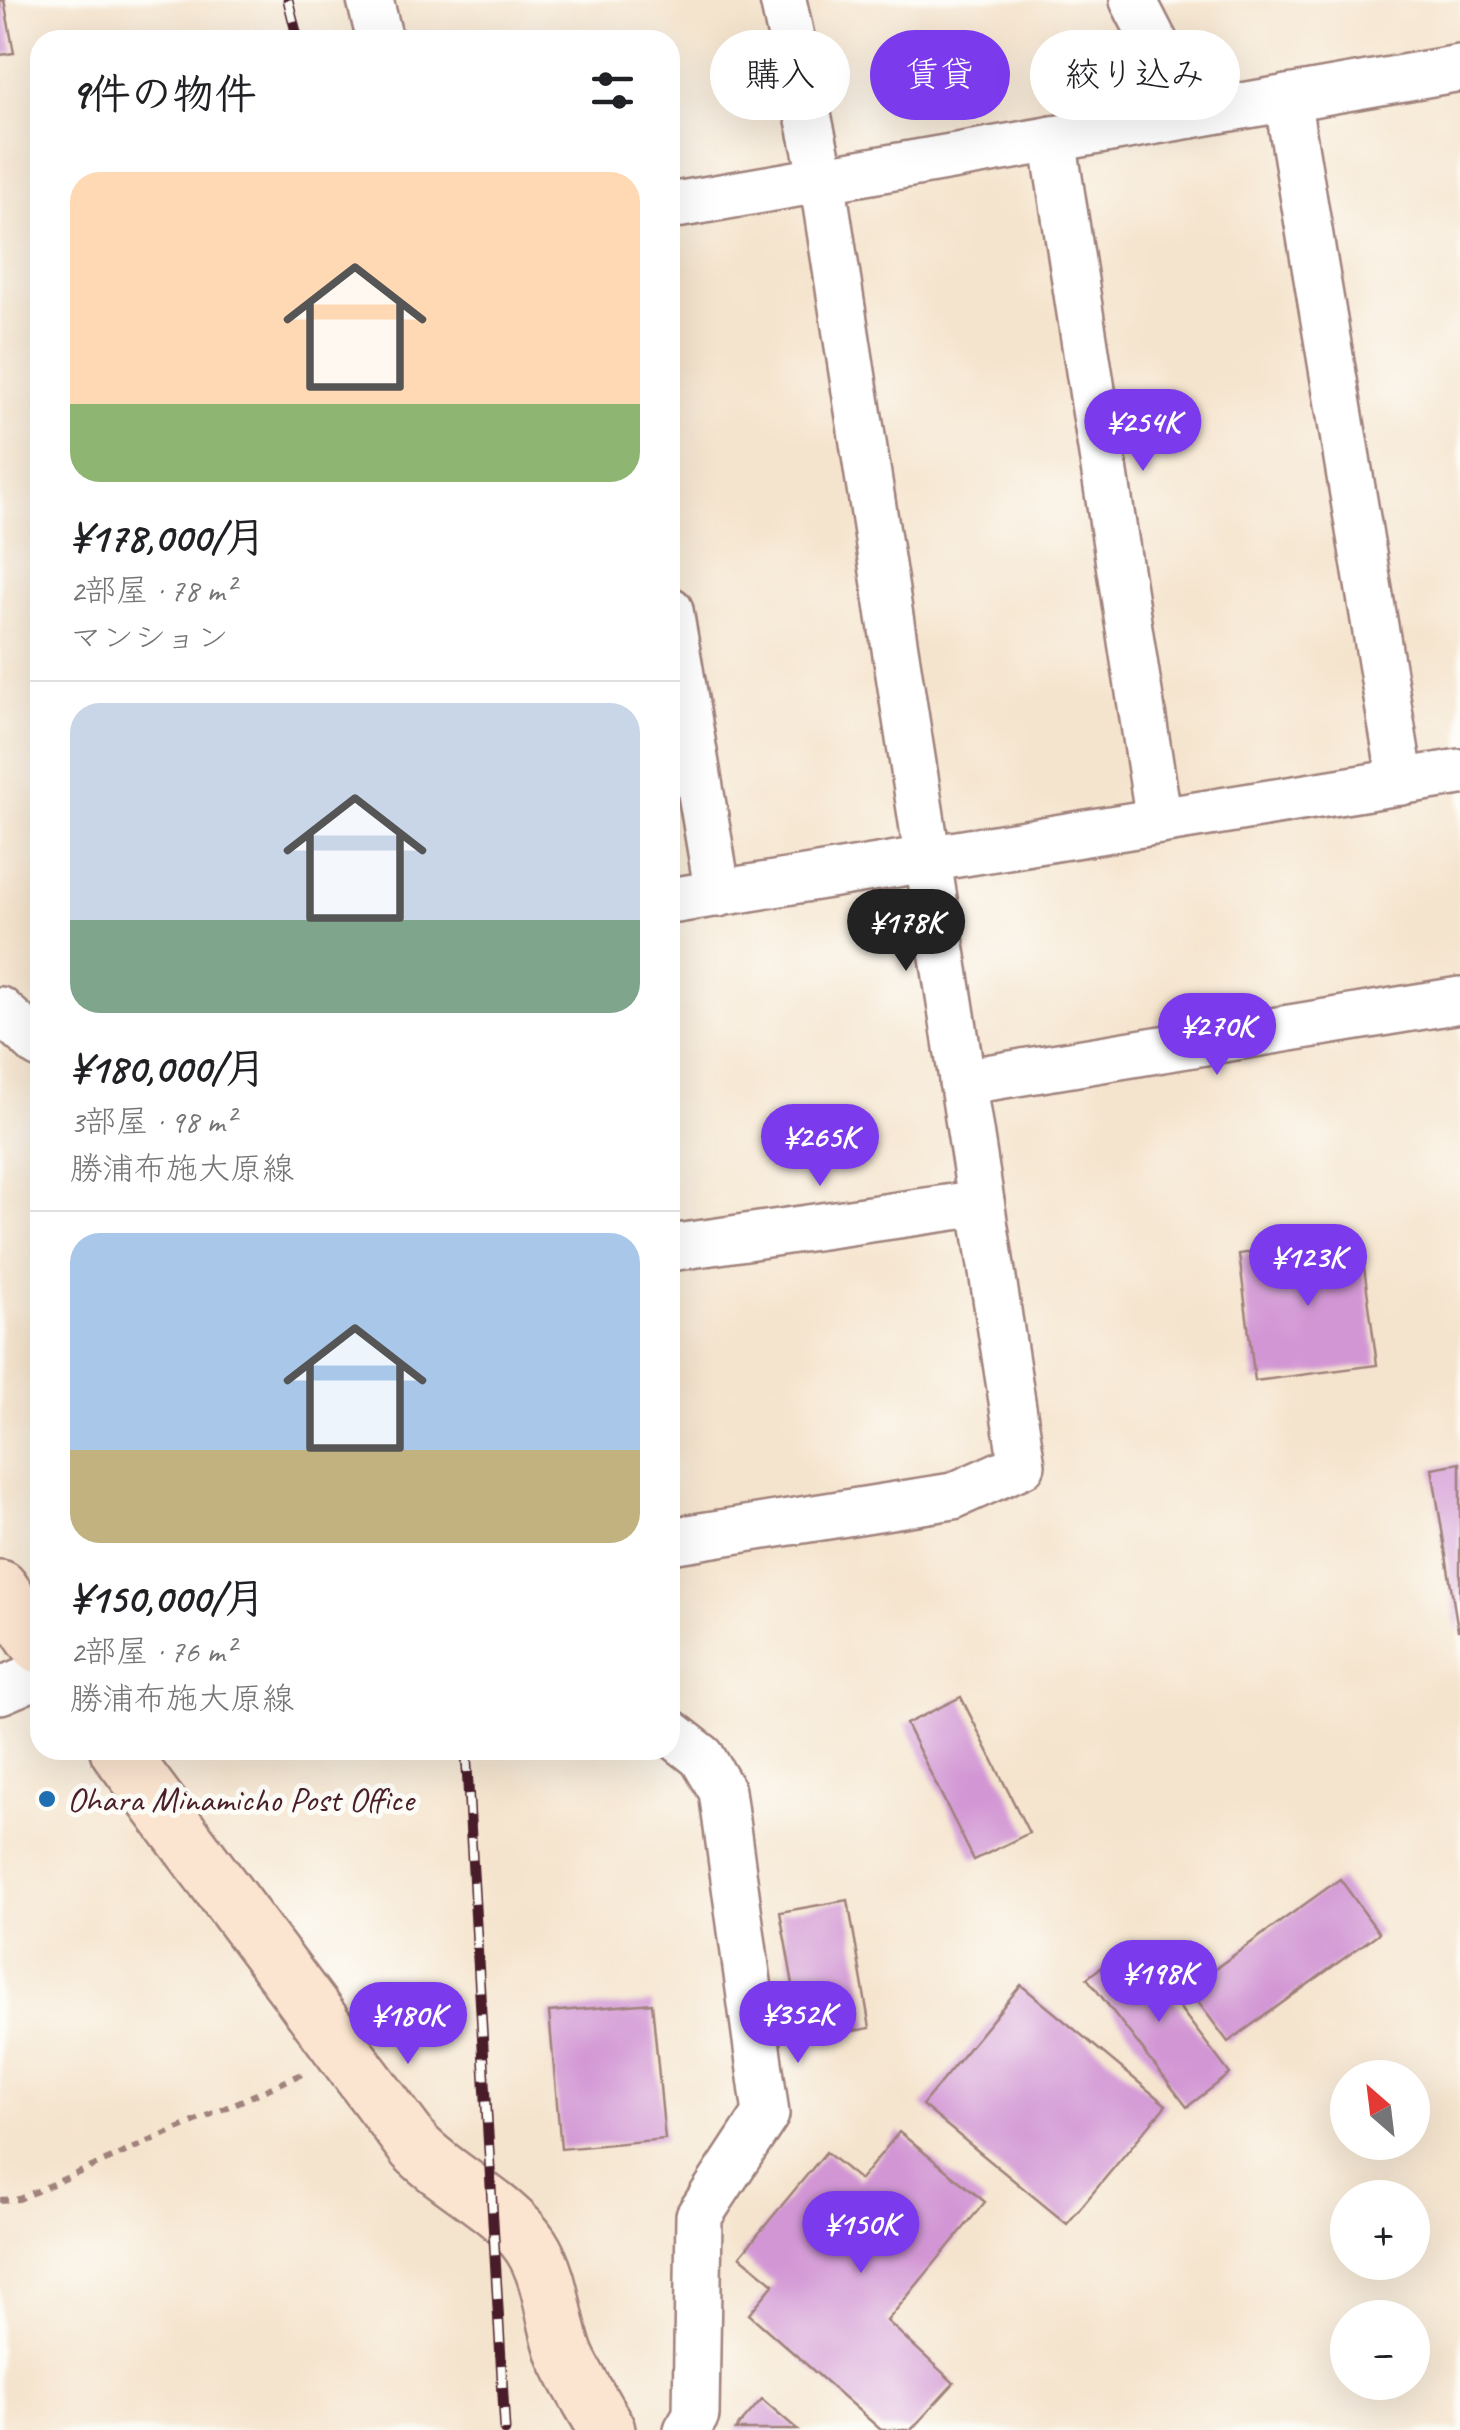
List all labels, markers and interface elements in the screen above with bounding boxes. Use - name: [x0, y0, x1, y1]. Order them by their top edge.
- chip: 購入: [710, 30, 850, 120]
- chip: 賃貸: [870, 30, 1010, 120]
- chip: 絞り込み: [1030, 30, 1240, 120]
- icon: filters: [585, 63, 640, 118]
- text: 9件の物件: [70, 68, 256, 121]
- icon: home: [265, 237, 445, 417]
- pin: ¥254K: [1073, 389, 1213, 474]
- text: ¥254K: [1106, 401, 1180, 442]
- text: ¥178,000/月: [70, 511, 266, 564]
- text: 2部屋 · 78 m²: [70, 570, 235, 611]
- text: マンション: [70, 617, 229, 658]
- icon: home: [265, 768, 445, 948]
- pin: ¥178K: [836, 889, 976, 974]
- text: ¥178K: [869, 901, 943, 942]
- pin: ¥270K: [1147, 993, 1287, 1078]
- text: ¥270K: [1180, 1005, 1254, 1046]
- text: ¥180,000/月: [70, 1042, 266, 1095]
- text: 3部屋 · 98 m²: [70, 1101, 235, 1142]
- pin: ¥265K: [750, 1104, 890, 1189]
- text: ¥265K: [783, 1116, 857, 1157]
- text: 勝浦布施大原線: [70, 1148, 294, 1189]
- pin: ¥123K: [1238, 1224, 1378, 1309]
- text: ¥123K: [1271, 1236, 1345, 1277]
- icon: home: [265, 1298, 445, 1478]
- text: ¥150,000/月: [70, 1572, 266, 1625]
- text: 2部屋 · 76 m²: [70, 1631, 235, 1672]
- text: 勝浦布施大原線: [70, 1678, 294, 1719]
- place label: Ohara Minamicho Post Office: [67, 1777, 416, 1822]
- marker: Ohara Minamicho Post Office: [36, 1788, 58, 1810]
- pin: ¥198K: [1089, 1940, 1229, 2025]
- text: ¥198K: [1122, 1952, 1196, 1993]
- pin: ¥352K: [728, 1981, 868, 2066]
- pin: ¥180K: [338, 1982, 478, 2067]
- text: ¥352K: [761, 1993, 835, 2034]
- text: ¥180K: [371, 1994, 445, 2035]
- north arrow: [1330, 2060, 1430, 2160]
- map controls: [1330, 2060, 1430, 2400]
- button: +: [1330, 2180, 1430, 2280]
- pin: ¥150K: [791, 2191, 931, 2276]
- text: ¥150K: [824, 2203, 898, 2244]
- button: −: [1330, 2300, 1430, 2400]

